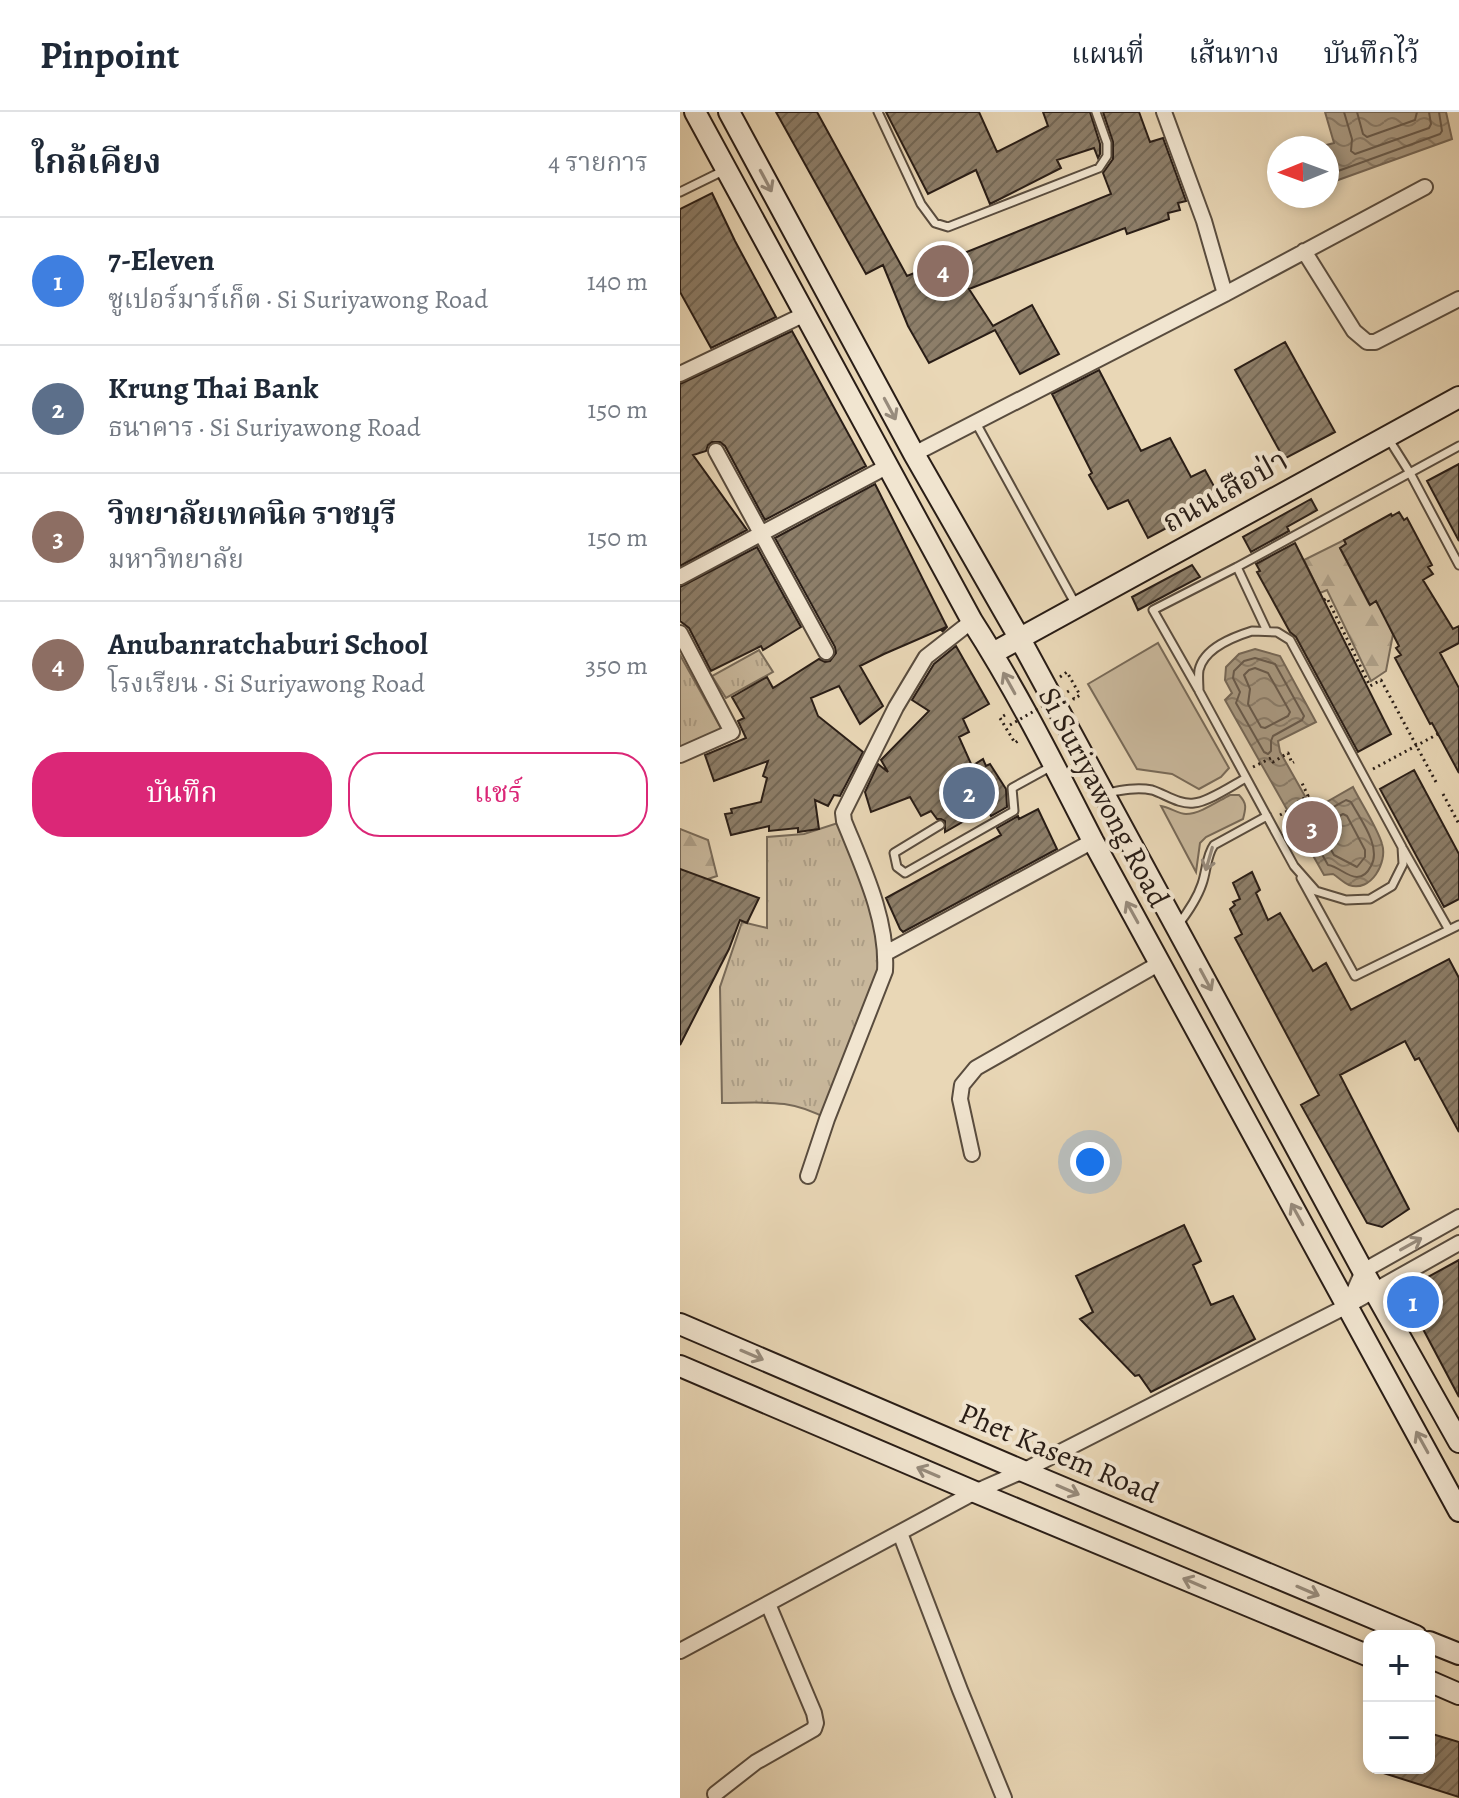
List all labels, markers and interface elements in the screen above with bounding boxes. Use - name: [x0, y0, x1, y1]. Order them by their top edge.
- text: Pinpoint: [40, 29, 179, 81]
- text: แผนที่: [1071, 35, 1144, 73]
- text: เส้นทาง: [1188, 35, 1280, 73]
- text: บันทึกไว้: [1324, 35, 1419, 73]
- north arrow: [1267, 136, 1339, 208]
- text: ใกล้เคียง: [32, 138, 161, 185]
- text: 4 รายการ: [548, 145, 648, 180]
- one-way arrow: [759, 168, 775, 192]
- text: 7-Eleven: [108, 240, 215, 280]
- pin: 4: [917, 241, 969, 301]
- text: 1: [53, 264, 63, 299]
- text: 140 m: [587, 264, 648, 299]
- text: ซูเปอร์มาร์เก็ต · Si Suriyawong Road: [108, 282, 488, 317]
- text: Krung Thai Bank: [108, 368, 319, 408]
- text: 2: [52, 392, 64, 427]
- text: 150 m: [587, 392, 648, 427]
- one-way arrow: [883, 397, 898, 421]
- text: ธนาคาร · Si Suriyawong Road: [108, 410, 421, 445]
- street label: ถนนเสือป่า: [1155, 440, 1295, 542]
- text: วิทยาลัยเทคนิค ราชบุรี: [108, 494, 396, 534]
- text: 3: [52, 520, 64, 555]
- text: 150 m: [587, 520, 648, 555]
- text: มหาวิทยาลัย: [108, 542, 244, 577]
- text: Anubanratchaburi School: [108, 624, 428, 664]
- text: 4: [52, 648, 64, 683]
- text: 350 m: [585, 648, 648, 683]
- text: โรงเรียน · Si Suriyawong Road: [108, 666, 425, 701]
- one-way arrow: [1001, 672, 1016, 696]
- street label: Si Suriyawong Road: [1029, 680, 1179, 915]
- button: บันทึก: [32, 752, 332, 837]
- button: แชร์: [348, 752, 648, 837]
- pin: 2: [943, 763, 995, 823]
- pin: 3: [1286, 797, 1338, 857]
- one-way arrow: [1201, 846, 1215, 871]
- one-way arrow: [1124, 901, 1139, 925]
- one-way arrow: [1198, 967, 1214, 991]
- your location: [1070, 1142, 1110, 1182]
- one-way arrow: [1289, 1203, 1305, 1226]
- one-way arrow: [1399, 1236, 1422, 1252]
- pin: 1: [1387, 1272, 1439, 1332]
- one-way arrow: [739, 1349, 764, 1364]
- street label: Phet Kasem Road: [953, 1393, 1166, 1513]
- one-way arrow: [1413, 1431, 1429, 1455]
- one-way arrow: [916, 1464, 941, 1479]
- one-way arrow: [1055, 1484, 1080, 1498]
- one-way arrow: [1182, 1575, 1207, 1590]
- one-way arrow: [1295, 1584, 1320, 1599]
- map controls: [1363, 1630, 1435, 1774]
- button: +: [1363, 1630, 1435, 1702]
- button: −: [1363, 1702, 1435, 1774]

